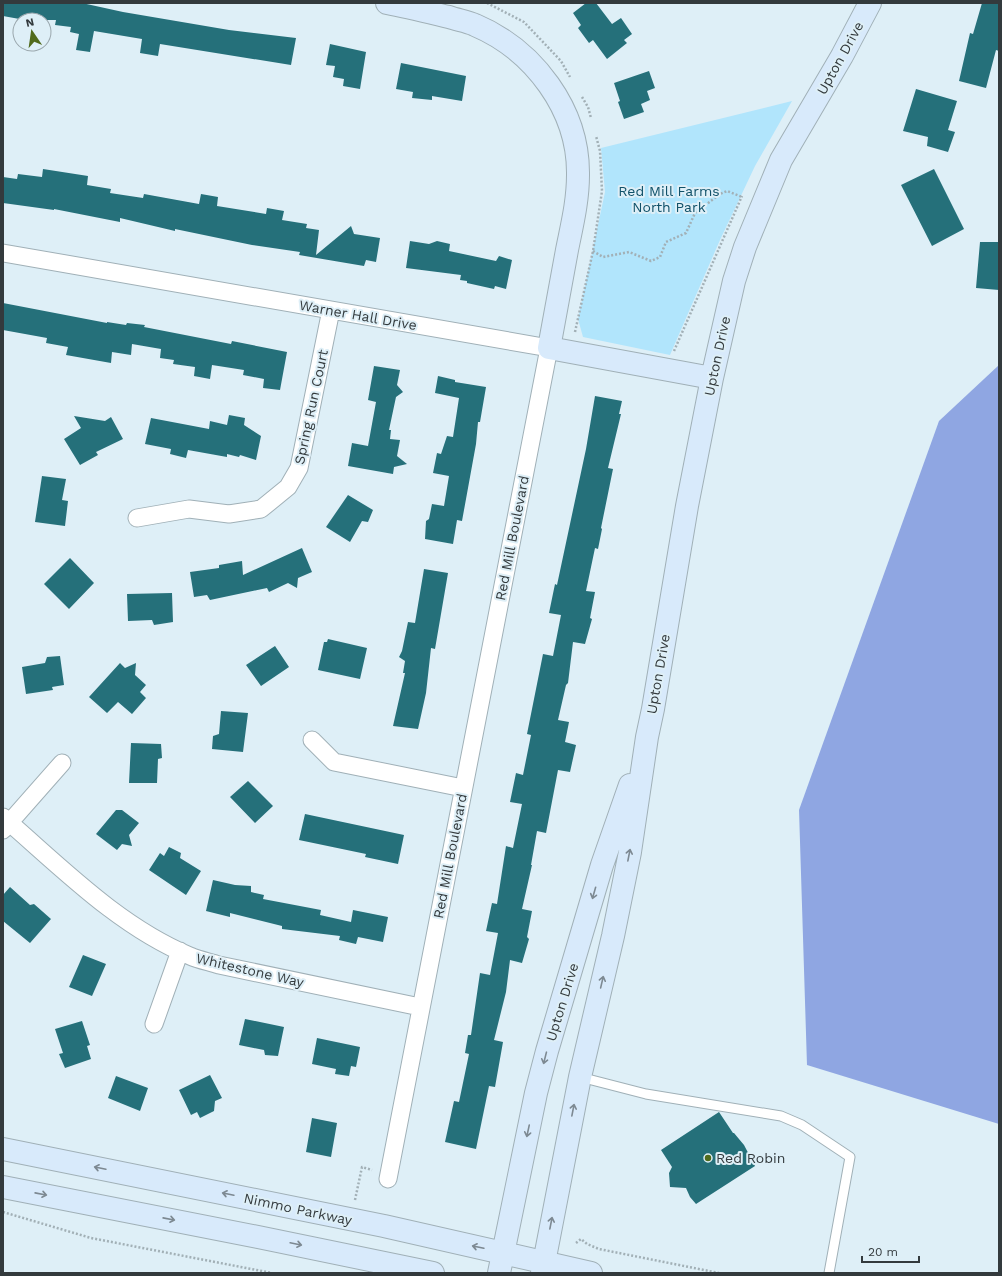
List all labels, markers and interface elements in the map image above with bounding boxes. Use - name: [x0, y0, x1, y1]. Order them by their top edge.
- north arrow: [12, 12, 52, 52]
- text: N: [24, 15, 35, 30]
- street label: Upton Drive: [813, 19, 867, 97]
- park label: Red Mill Farms North Park: [618, 183, 720, 215]
- street label: Warner Hall Drive: [298, 297, 418, 333]
- street label: Upton Drive: [701, 315, 733, 397]
- street label: Spring Run Court: [291, 348, 331, 466]
- street label: Red Mill Boulevard: [492, 474, 532, 602]
- street label: Upton Drive: [643, 633, 673, 715]
- street label: Red Mill Boulevard: [430, 792, 470, 920]
- one-way arrow: [626, 849, 634, 862]
- one-way arrow: [590, 886, 597, 899]
- street label: Whitestone Way: [194, 950, 306, 990]
- street label: Upton Drive: [543, 961, 581, 1043]
- one-way arrow: [599, 976, 607, 989]
- one-way arrow: [541, 1051, 549, 1064]
- one-way arrow: [569, 1104, 577, 1117]
- one-way arrow: [524, 1124, 532, 1137]
- place label: Red Robin: [716, 1150, 785, 1166]
- marker: Red Robin: [703, 1153, 713, 1163]
- one-way arrow: [94, 1164, 107, 1172]
- one-way arrow: [34, 1190, 47, 1198]
- one-way arrow: [222, 1190, 235, 1198]
- street label: Nimmo Parkway: [242, 1190, 354, 1228]
- one-way arrow: [162, 1215, 175, 1223]
- one-way arrow: [547, 1217, 555, 1230]
- scale bar: [862, 1238, 919, 1264]
- one-way arrow: [290, 1241, 303, 1249]
- one-way arrow: [472, 1243, 485, 1251]
- text: 20 m: [868, 1245, 898, 1259]

